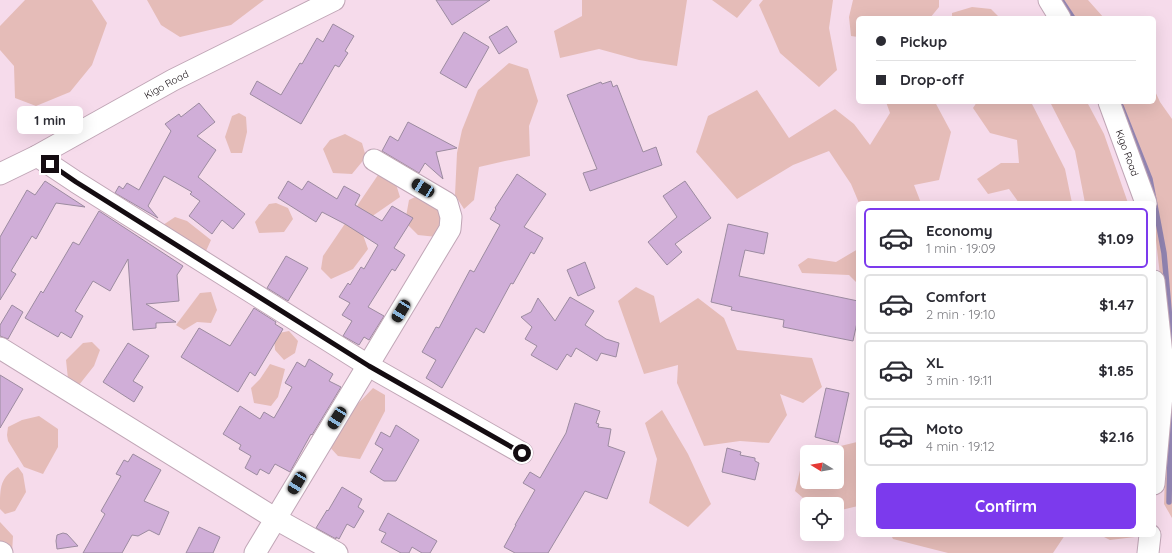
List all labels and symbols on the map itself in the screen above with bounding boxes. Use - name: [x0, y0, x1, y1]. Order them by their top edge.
- street label: Kigo Road: [142, 67, 191, 102]
- callout: 1 min: [17, 106, 83, 134]
- street label: Kigo Road: [1113, 128, 1142, 178]
- route end: [41, 155, 59, 173]
- car: [410, 177, 436, 199]
- car: [390, 298, 412, 324]
- car: [326, 405, 348, 431]
- route start: [513, 444, 531, 462]
- north arrow: [800, 445, 844, 489]
- car: [286, 470, 308, 496]

